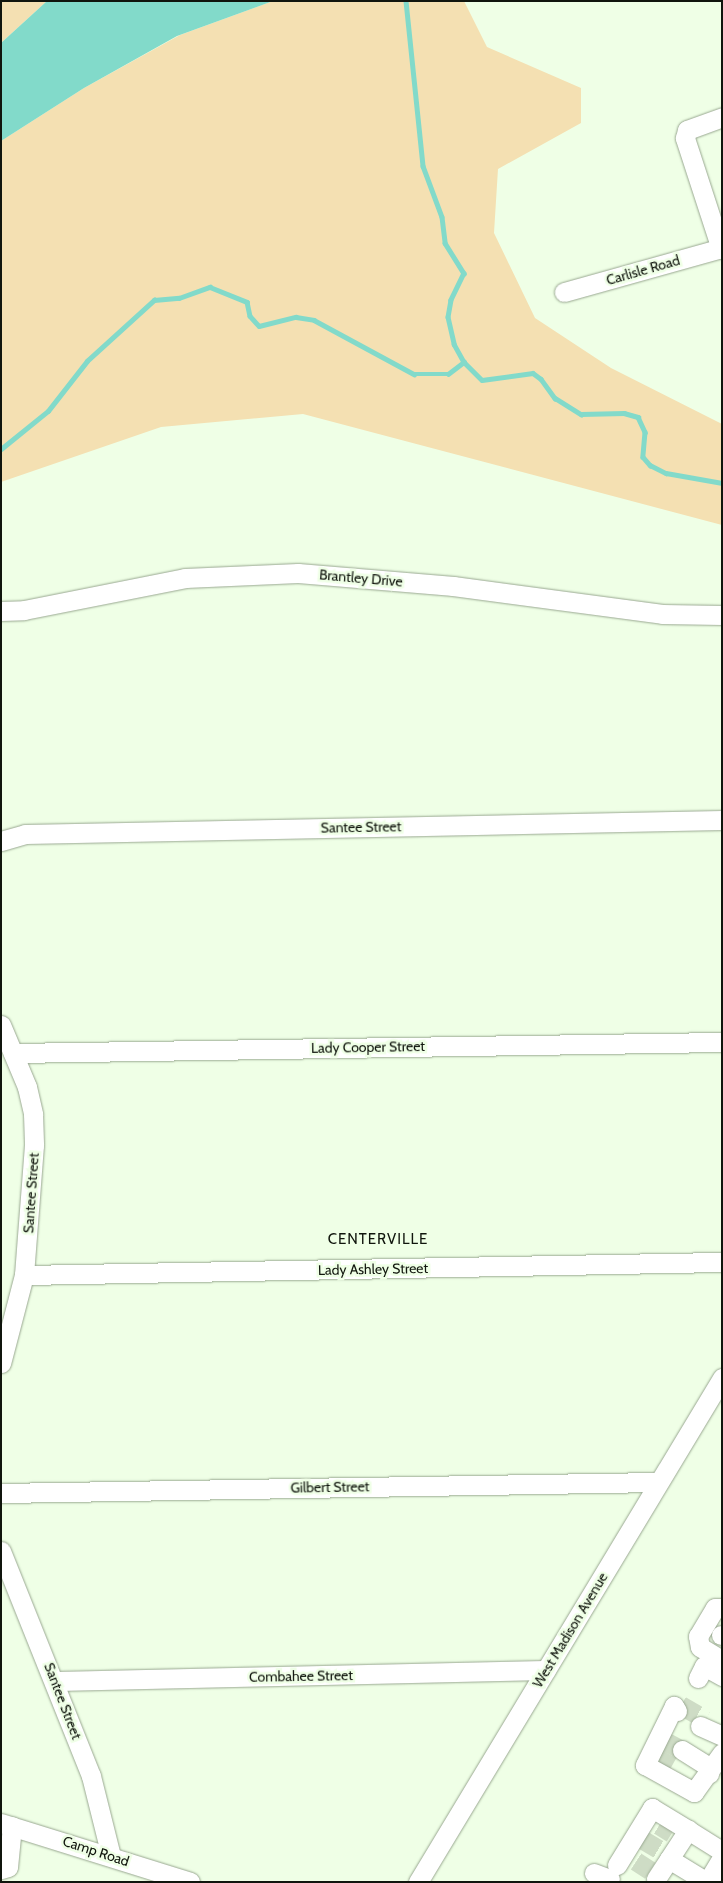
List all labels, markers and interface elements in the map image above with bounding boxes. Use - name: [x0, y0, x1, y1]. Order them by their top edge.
- street label: Carlisle Road: [604, 251, 682, 289]
- street label: Brantley Drive: [319, 566, 403, 590]
- street label: Santee Street: [320, 818, 402, 836]
- street label: Lady Cooper Street: [311, 1038, 425, 1056]
- street label: Santee Street: [20, 1152, 42, 1234]
- district label: CENTERVILLE: [326, 1231, 430, 1249]
- street label: Lady Ashley Street: [318, 1260, 428, 1278]
- street label: Gilbert Street: [290, 1478, 370, 1496]
- street label: West Madison Avenue: [529, 1569, 611, 1691]
- street label: Santee Street: [41, 1660, 85, 1742]
- street label: Combahee Street: [249, 1667, 353, 1685]
- street label: Camp Road: [61, 1832, 131, 1870]

